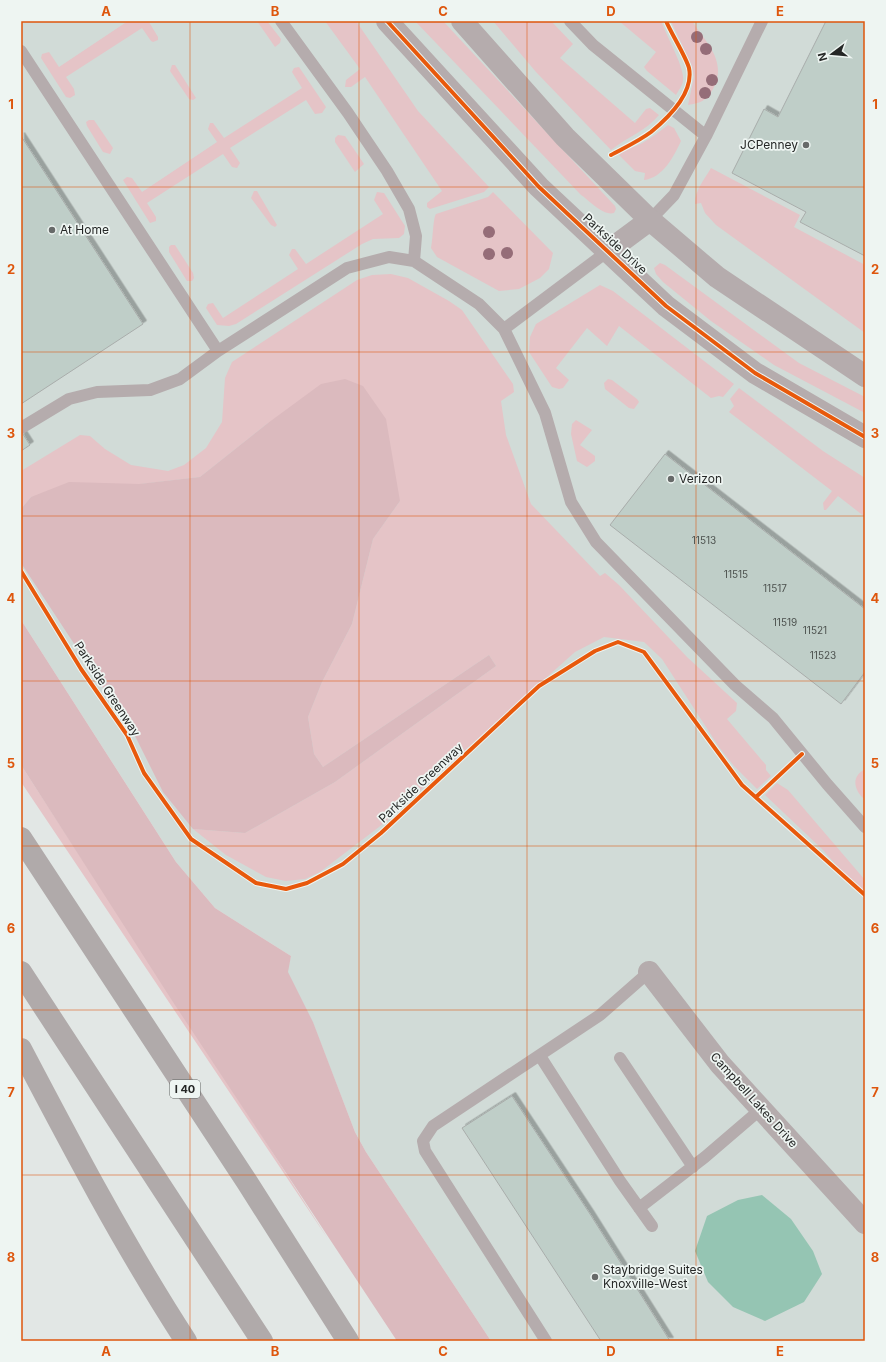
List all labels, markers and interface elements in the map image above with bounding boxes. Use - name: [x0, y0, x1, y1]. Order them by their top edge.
- text: A: [101, 3, 111, 19]
- text: B: [271, 3, 280, 19]
- text: C: [438, 3, 448, 19]
- text: D: [606, 3, 616, 19]
- text: E: [776, 3, 784, 19]
- north arrow: [812, 34, 852, 74]
- text: N: [815, 51, 830, 63]
- text: 1: [8, 96, 14, 112]
- text: 1: [872, 96, 878, 112]
- place label: JCPenney: [740, 137, 798, 152]
- marker: JCPenney: [801, 140, 811, 150]
- street label: Parkside Drive: [580, 210, 651, 277]
- place label: At Home: [60, 222, 109, 237]
- marker: At Home: [47, 225, 57, 235]
- text: 2: [7, 261, 15, 277]
- text: 2: [871, 261, 879, 277]
- text: 3: [7, 425, 15, 441]
- text: 3: [871, 425, 879, 441]
- place label: Verizon: [679, 471, 722, 486]
- marker: Verizon: [666, 474, 676, 484]
- house number: 11513: [692, 534, 716, 546]
- house number: 11515: [724, 568, 748, 580]
- house number: 11517: [763, 582, 787, 594]
- text: 4: [7, 590, 16, 606]
- text: 4: [871, 590, 880, 606]
- house number: 11519: [773, 616, 797, 628]
- house number: 11521: [803, 624, 827, 636]
- street label: Parkside Greenway: [71, 638, 144, 739]
- house number: 11523: [810, 649, 836, 661]
- street label: Parkside Greenway: [375, 739, 466, 826]
- text: 5: [7, 755, 15, 771]
- text: 5: [871, 755, 879, 771]
- text: 6: [7, 920, 15, 936]
- text: 6: [871, 920, 879, 936]
- street label: Campbell Lakes Drive: [708, 1049, 801, 1150]
- road number: I 40: [170, 1080, 200, 1098]
- text: 7: [7, 1084, 15, 1100]
- text: 7: [871, 1084, 879, 1100]
- text: 8: [7, 1249, 15, 1265]
- text: 8: [871, 1249, 879, 1265]
- place label: Staybridge Suites Knoxville-West: [603, 1262, 703, 1291]
- marker: Staybridge Suites Knoxville-West: [590, 1272, 600, 1282]
- text: A: [101, 1343, 111, 1359]
- text: B: [271, 1343, 280, 1359]
- text: C: [438, 1343, 448, 1359]
- text: D: [606, 1343, 616, 1359]
- text: E: [776, 1343, 784, 1359]

